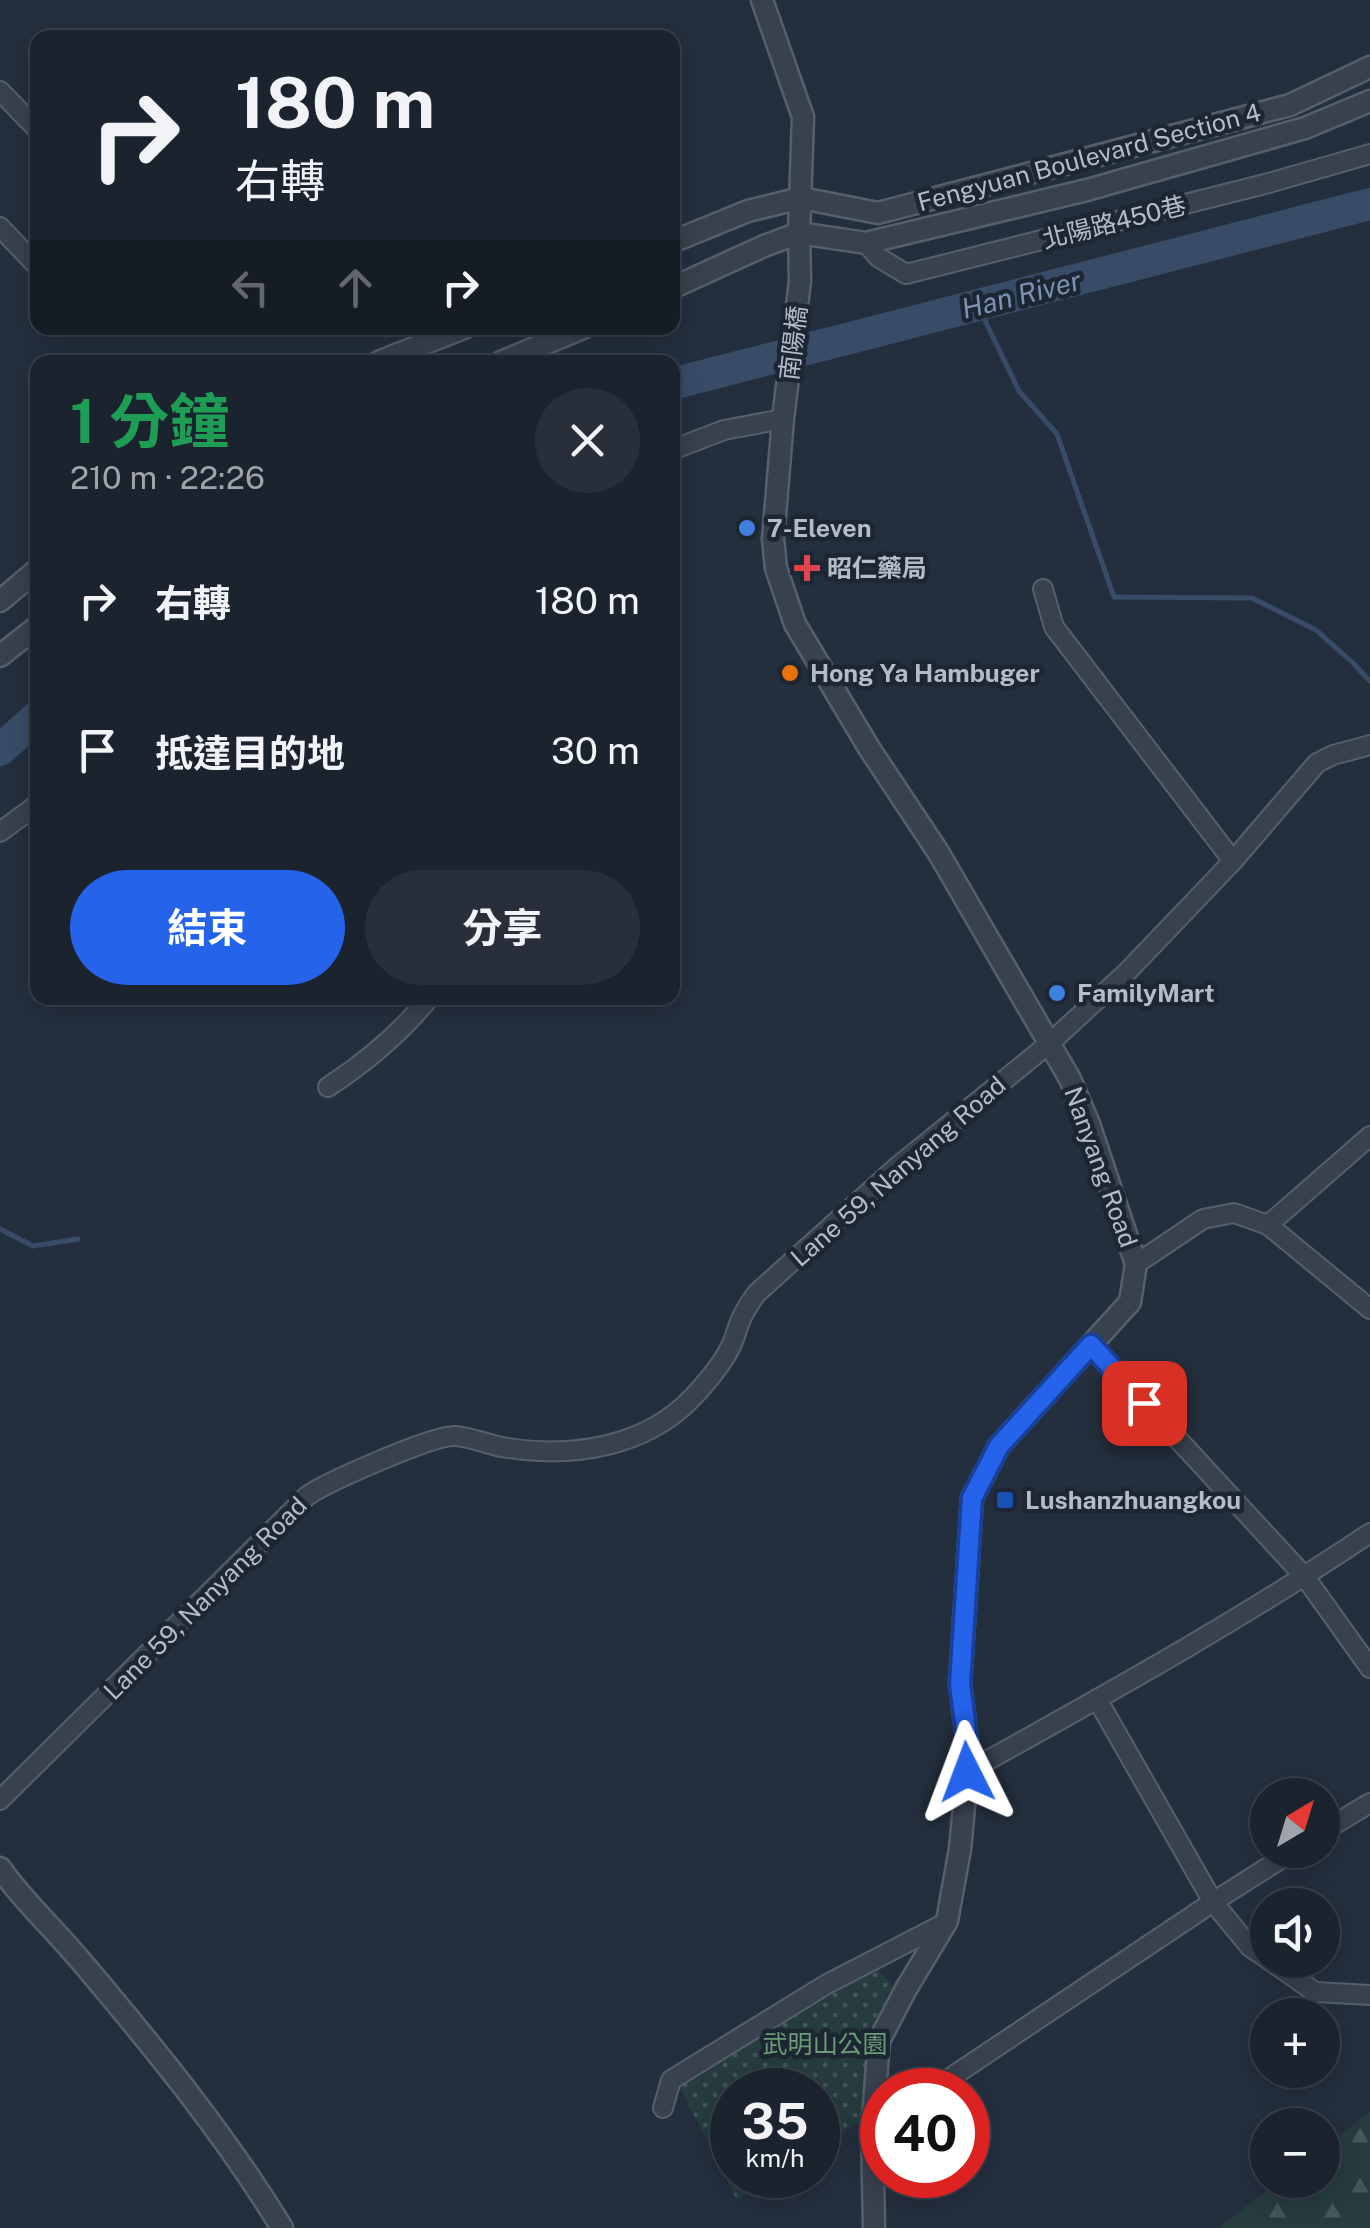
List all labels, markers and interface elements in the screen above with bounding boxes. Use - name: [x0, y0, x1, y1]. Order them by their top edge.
- text: 180 m: [235, 61, 435, 144]
- icon: right: [70, 70, 200, 200]
- street label: Fengyuan Boulevard Section 4: [914, 97, 1264, 217]
- text: 右轉: [235, 154, 325, 207]
- street label: 北陽路450巷: [1039, 190, 1189, 254]
- icon: left: [223, 260, 278, 315]
- icon: ahead: [328, 260, 383, 315]
- icon: right: [433, 260, 488, 315]
- water label: Han River: [958, 263, 1085, 325]
- street label: 南陽橋: [774, 304, 812, 382]
- text: 1 分鐘: [70, 386, 229, 457]
- button: close: [535, 388, 640, 493]
- text: 210 m · 22:26: [70, 459, 265, 496]
- place label: 7-Eleven: [767, 513, 872, 543]
- marker: 7-Eleven: [736, 517, 758, 539]
- place label: 昭仁藥局: [827, 553, 927, 583]
- marker: 昭仁藥局: [796, 557, 818, 579]
- icon: right: [70, 573, 125, 628]
- text: 180 m: [535, 578, 640, 623]
- text: 右轉: [155, 581, 231, 626]
- place label: Hong Ya Hambuger: [810, 658, 1040, 688]
- marker: Hong Ya Hambuger: [779, 662, 801, 684]
- icon: arrive: [70, 723, 125, 778]
- text: 30 m: [551, 728, 640, 773]
- text: 抵達目的地: [155, 731, 345, 776]
- button: 結束: [70, 870, 345, 985]
- button: 分享: [365, 870, 640, 985]
- place label: FamilyMart: [1077, 978, 1215, 1008]
- marker: FamilyMart: [1046, 982, 1068, 1004]
- street label: Lane 59, Nanyang Road: [784, 1070, 1012, 1272]
- street label: Nanyang Road: [1058, 1083, 1144, 1251]
- pin: [1102, 1361, 1187, 1446]
- icon: arrive: [1117, 1376, 1172, 1431]
- place label: Lushanzhuangkou: [1025, 1485, 1241, 1515]
- marker: Lushanzhuangkou: [994, 1489, 1016, 1511]
- street label: Lane 59, Nanyang Road: [97, 1490, 313, 1706]
- position arrow: [915, 1720, 1019, 1824]
- north arrow: [1250, 1778, 1340, 1868]
- map controls: [1250, 1778, 1340, 2198]
- button: sound: [1250, 1888, 1340, 1978]
- button: +: [1250, 1998, 1340, 2088]
- park label: 武明山公園: [762, 2029, 888, 2059]
- speed limit sign: 40: [860, 2068, 990, 2198]
- text: 35: [741, 2091, 809, 2150]
- button: −: [1250, 2108, 1340, 2198]
- text: km/h: [746, 2143, 804, 2173]

